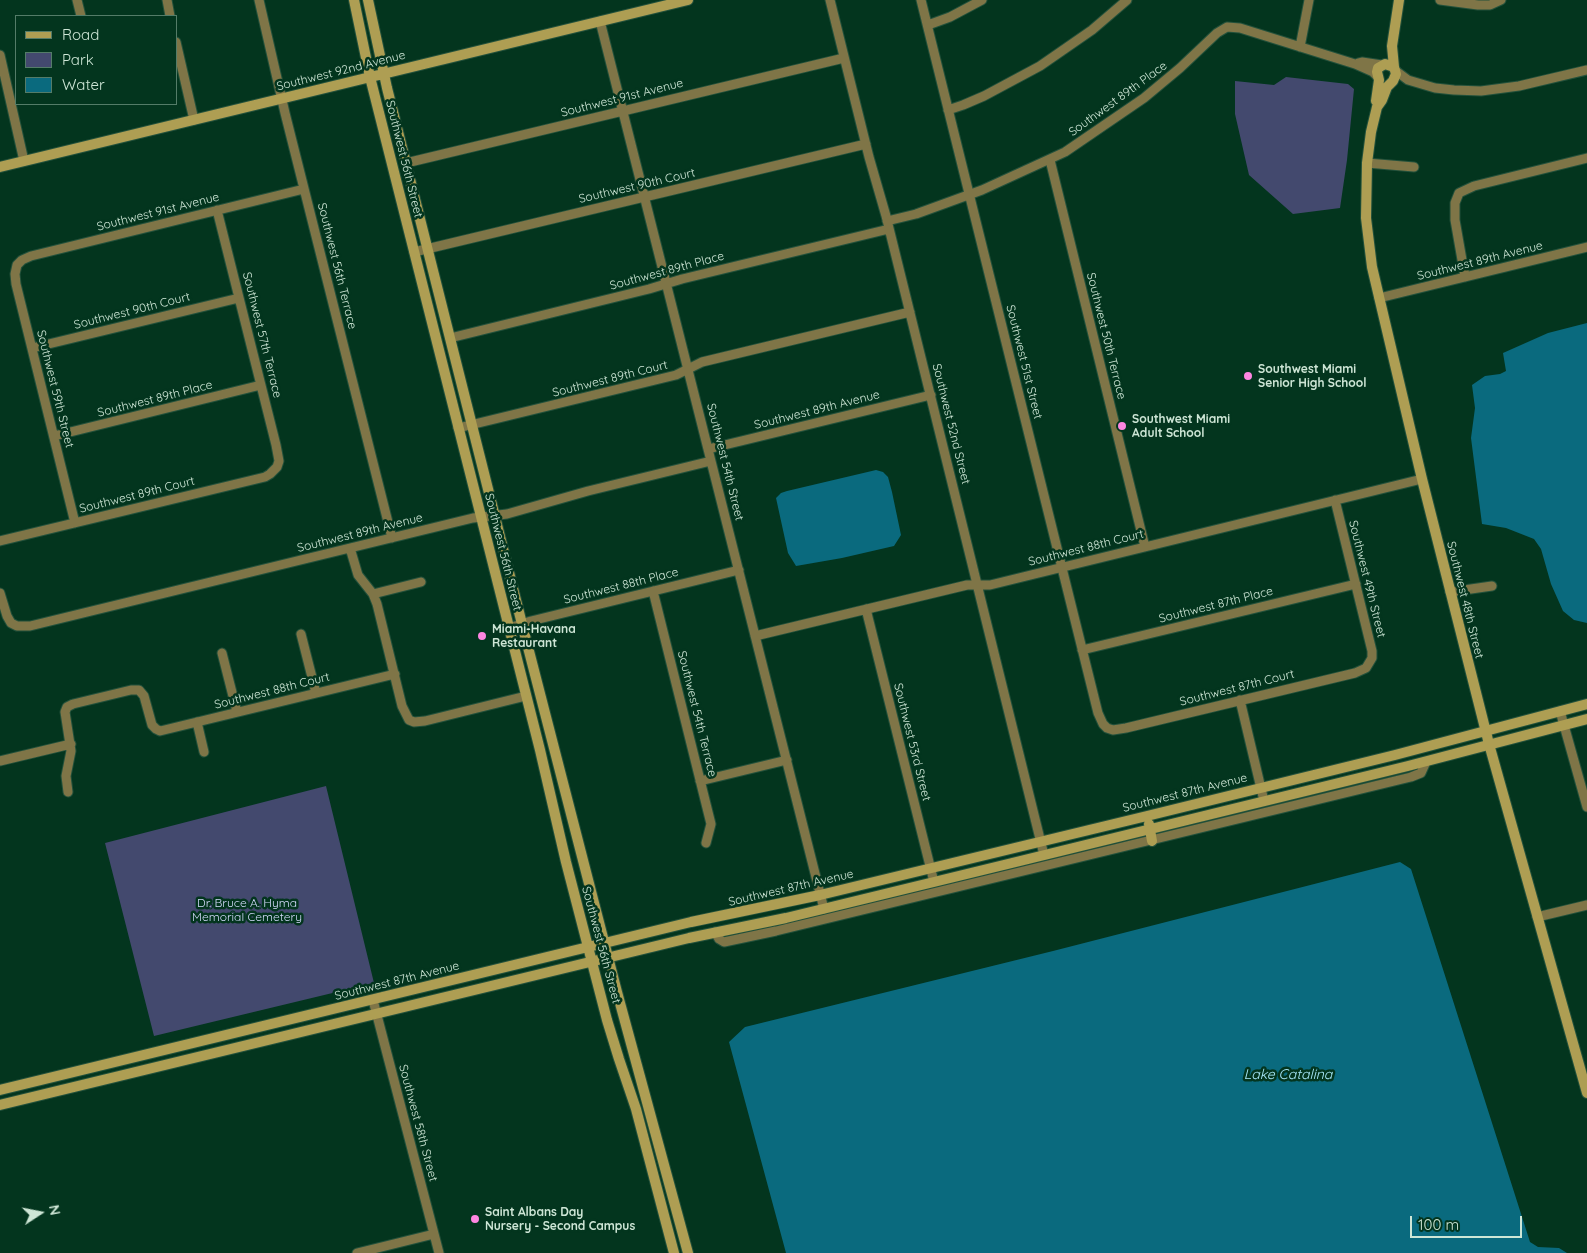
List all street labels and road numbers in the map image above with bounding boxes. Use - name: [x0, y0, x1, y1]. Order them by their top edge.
- street label: Southwest 92nd Avenue: [275, 48, 407, 94]
- street label: Southwest 89th Place: [1066, 58, 1170, 140]
- street label: Southwest 91st Avenue: [559, 76, 685, 120]
- street label: Southwest 56th Street: [382, 99, 426, 219]
- street label: Southwest 90th Court: [577, 166, 697, 206]
- street label: Southwest 91st Avenue: [95, 190, 221, 234]
- street label: Southwest 56th Terrace: [314, 201, 360, 331]
- street label: Southwest 89th Avenue: [1416, 238, 1544, 284]
- street label: Southwest 89th Place: [608, 249, 726, 293]
- street label: Southwest 57th Terrace: [239, 271, 285, 399]
- street label: Southwest 50th Terrace: [1083, 271, 1129, 401]
- street label: Southwest 90th Court: [72, 290, 192, 332]
- street label: Southwest 51st Street: [1003, 303, 1045, 421]
- street label: Southwest 59th Street: [33, 329, 77, 449]
- street label: Southwest 89th Court: [551, 358, 669, 400]
- street label: Southwest 52nd Street: [929, 362, 973, 486]
- street label: Southwest 89th Place: [96, 378, 214, 420]
- street label: Southwest 89th Avenue: [753, 387, 881, 433]
- street label: Southwest 54th Street: [703, 402, 747, 522]
- street label: Southwest 89th Court: [78, 474, 196, 516]
- street label: Southwest 56th Street: [481, 492, 525, 612]
- street label: Southwest 89th Avenue: [296, 510, 424, 556]
- street label: Southwest 49th Street: [1345, 519, 1389, 639]
- street label: Southwest 88th Court: [1027, 527, 1145, 569]
- street label: Southwest 48th Street: [1443, 540, 1487, 660]
- street label: Southwest 88th Place: [562, 565, 680, 607]
- street label: Southwest 87th Place: [1157, 584, 1275, 626]
- street label: Southwest 54th Terrace: [674, 649, 720, 779]
- street label: Southwest 87th Court: [1178, 667, 1296, 709]
- street label: Southwest 88th Court: [213, 670, 331, 712]
- street label: Southwest 53rd Street: [890, 682, 934, 802]
- street label: Southwest 87th Avenue: [1121, 771, 1249, 815]
- street label: Southwest 87th Avenue: [727, 867, 855, 909]
- street label: Southwest 56th Street: [578, 885, 624, 1005]
- street label: Southwest 87th Avenue: [333, 959, 461, 1003]
- street label: Southwest 58th Street: [395, 1063, 441, 1183]

